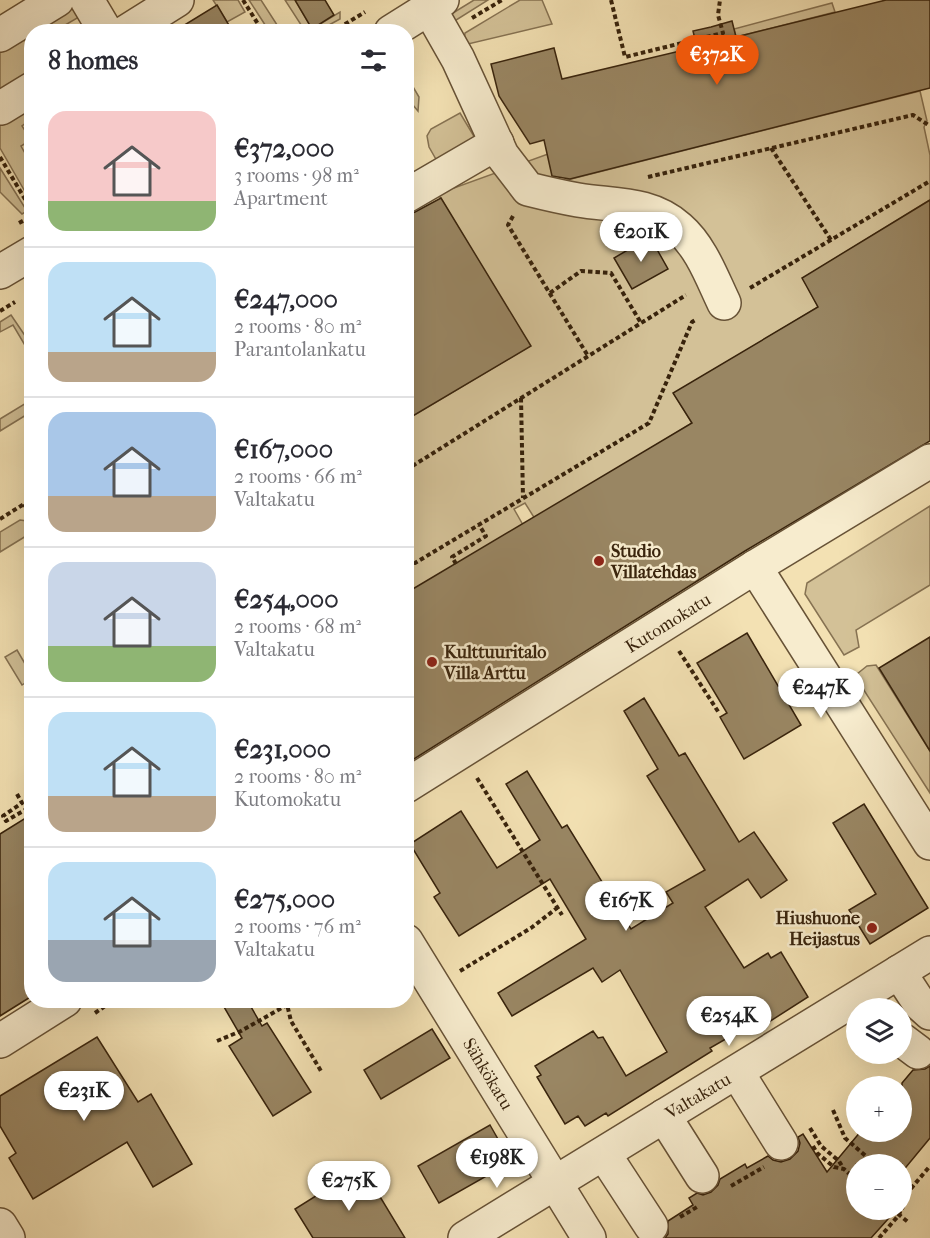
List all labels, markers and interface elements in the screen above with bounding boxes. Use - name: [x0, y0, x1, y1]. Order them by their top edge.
- pin: €372K: [675, 35, 759, 86]
- text: €372K: [690, 43, 744, 66]
- icon: filters: [357, 44, 390, 77]
- text: 8 homes: [48, 45, 138, 76]
- text: €372,000: [234, 133, 334, 164]
- icon: home: [96, 135, 168, 207]
- text: 3 rooms · 98 m²: [234, 164, 359, 187]
- text: Apartment: [234, 187, 328, 210]
- pin: €201K: [599, 212, 683, 263]
- text: €201K: [614, 220, 668, 243]
- text: €247,000: [234, 284, 338, 315]
- icon: home: [96, 286, 168, 358]
- text: 2 rooms · 80 m²: [234, 315, 361, 338]
- text: Parantolankatu: [234, 338, 366, 361]
- text: €167,000: [234, 434, 333, 465]
- icon: home: [96, 436, 168, 508]
- text: 2 rooms · 66 m²: [234, 465, 362, 488]
- text: Valtakatu: [234, 488, 315, 511]
- place label: Studio Villatehdas: [610, 541, 697, 583]
- marker: Studio Villatehdas: [592, 554, 606, 568]
- text: €254,000: [234, 584, 339, 615]
- icon: home: [96, 586, 168, 658]
- street label: Kutomokatu: [622, 589, 715, 658]
- text: 2 rooms · 68 m²: [234, 615, 361, 638]
- text: Valtakatu: [234, 638, 315, 661]
- place label: Kulttuuritalo Villa Arttu: [443, 642, 547, 684]
- marker: Kulttuuritalo Villa Arttu: [425, 655, 439, 669]
- pin: €247K: [779, 668, 863, 719]
- text: €247K: [792, 676, 850, 699]
- text: €231,000: [234, 734, 331, 765]
- icon: home: [96, 736, 168, 808]
- text: 2 rooms · 80 m²: [234, 765, 361, 788]
- text: Kutomokatu: [234, 788, 341, 811]
- pin: €167K: [584, 881, 668, 932]
- text: €275,000: [234, 884, 335, 915]
- icon: home: [96, 886, 168, 958]
- text: €167K: [599, 889, 653, 912]
- place label: Hiushuone Heijastus: [776, 908, 860, 950]
- text: 2 rooms · 76 m²: [234, 915, 361, 938]
- marker: Hiushuone Heijastus: [865, 921, 879, 935]
- text: Valtakatu: [234, 938, 315, 961]
- pin: €254K: [687, 996, 771, 1047]
- map controls: [846, 998, 912, 1220]
- button: layers: [846, 998, 912, 1064]
- text: €254K: [700, 1004, 758, 1027]
- street label: Sähkökatu: [458, 1035, 517, 1114]
- street label: Valtakatu: [661, 1069, 735, 1125]
- pin: €231K: [42, 1071, 126, 1122]
- button: +: [846, 1076, 912, 1142]
- text: €231K: [58, 1079, 110, 1102]
- pin: €198K: [455, 1138, 539, 1189]
- text: €198K: [470, 1146, 524, 1169]
- button: −: [846, 1154, 912, 1220]
- pin: €275K: [307, 1161, 391, 1212]
- text: €275K: [322, 1169, 377, 1192]

